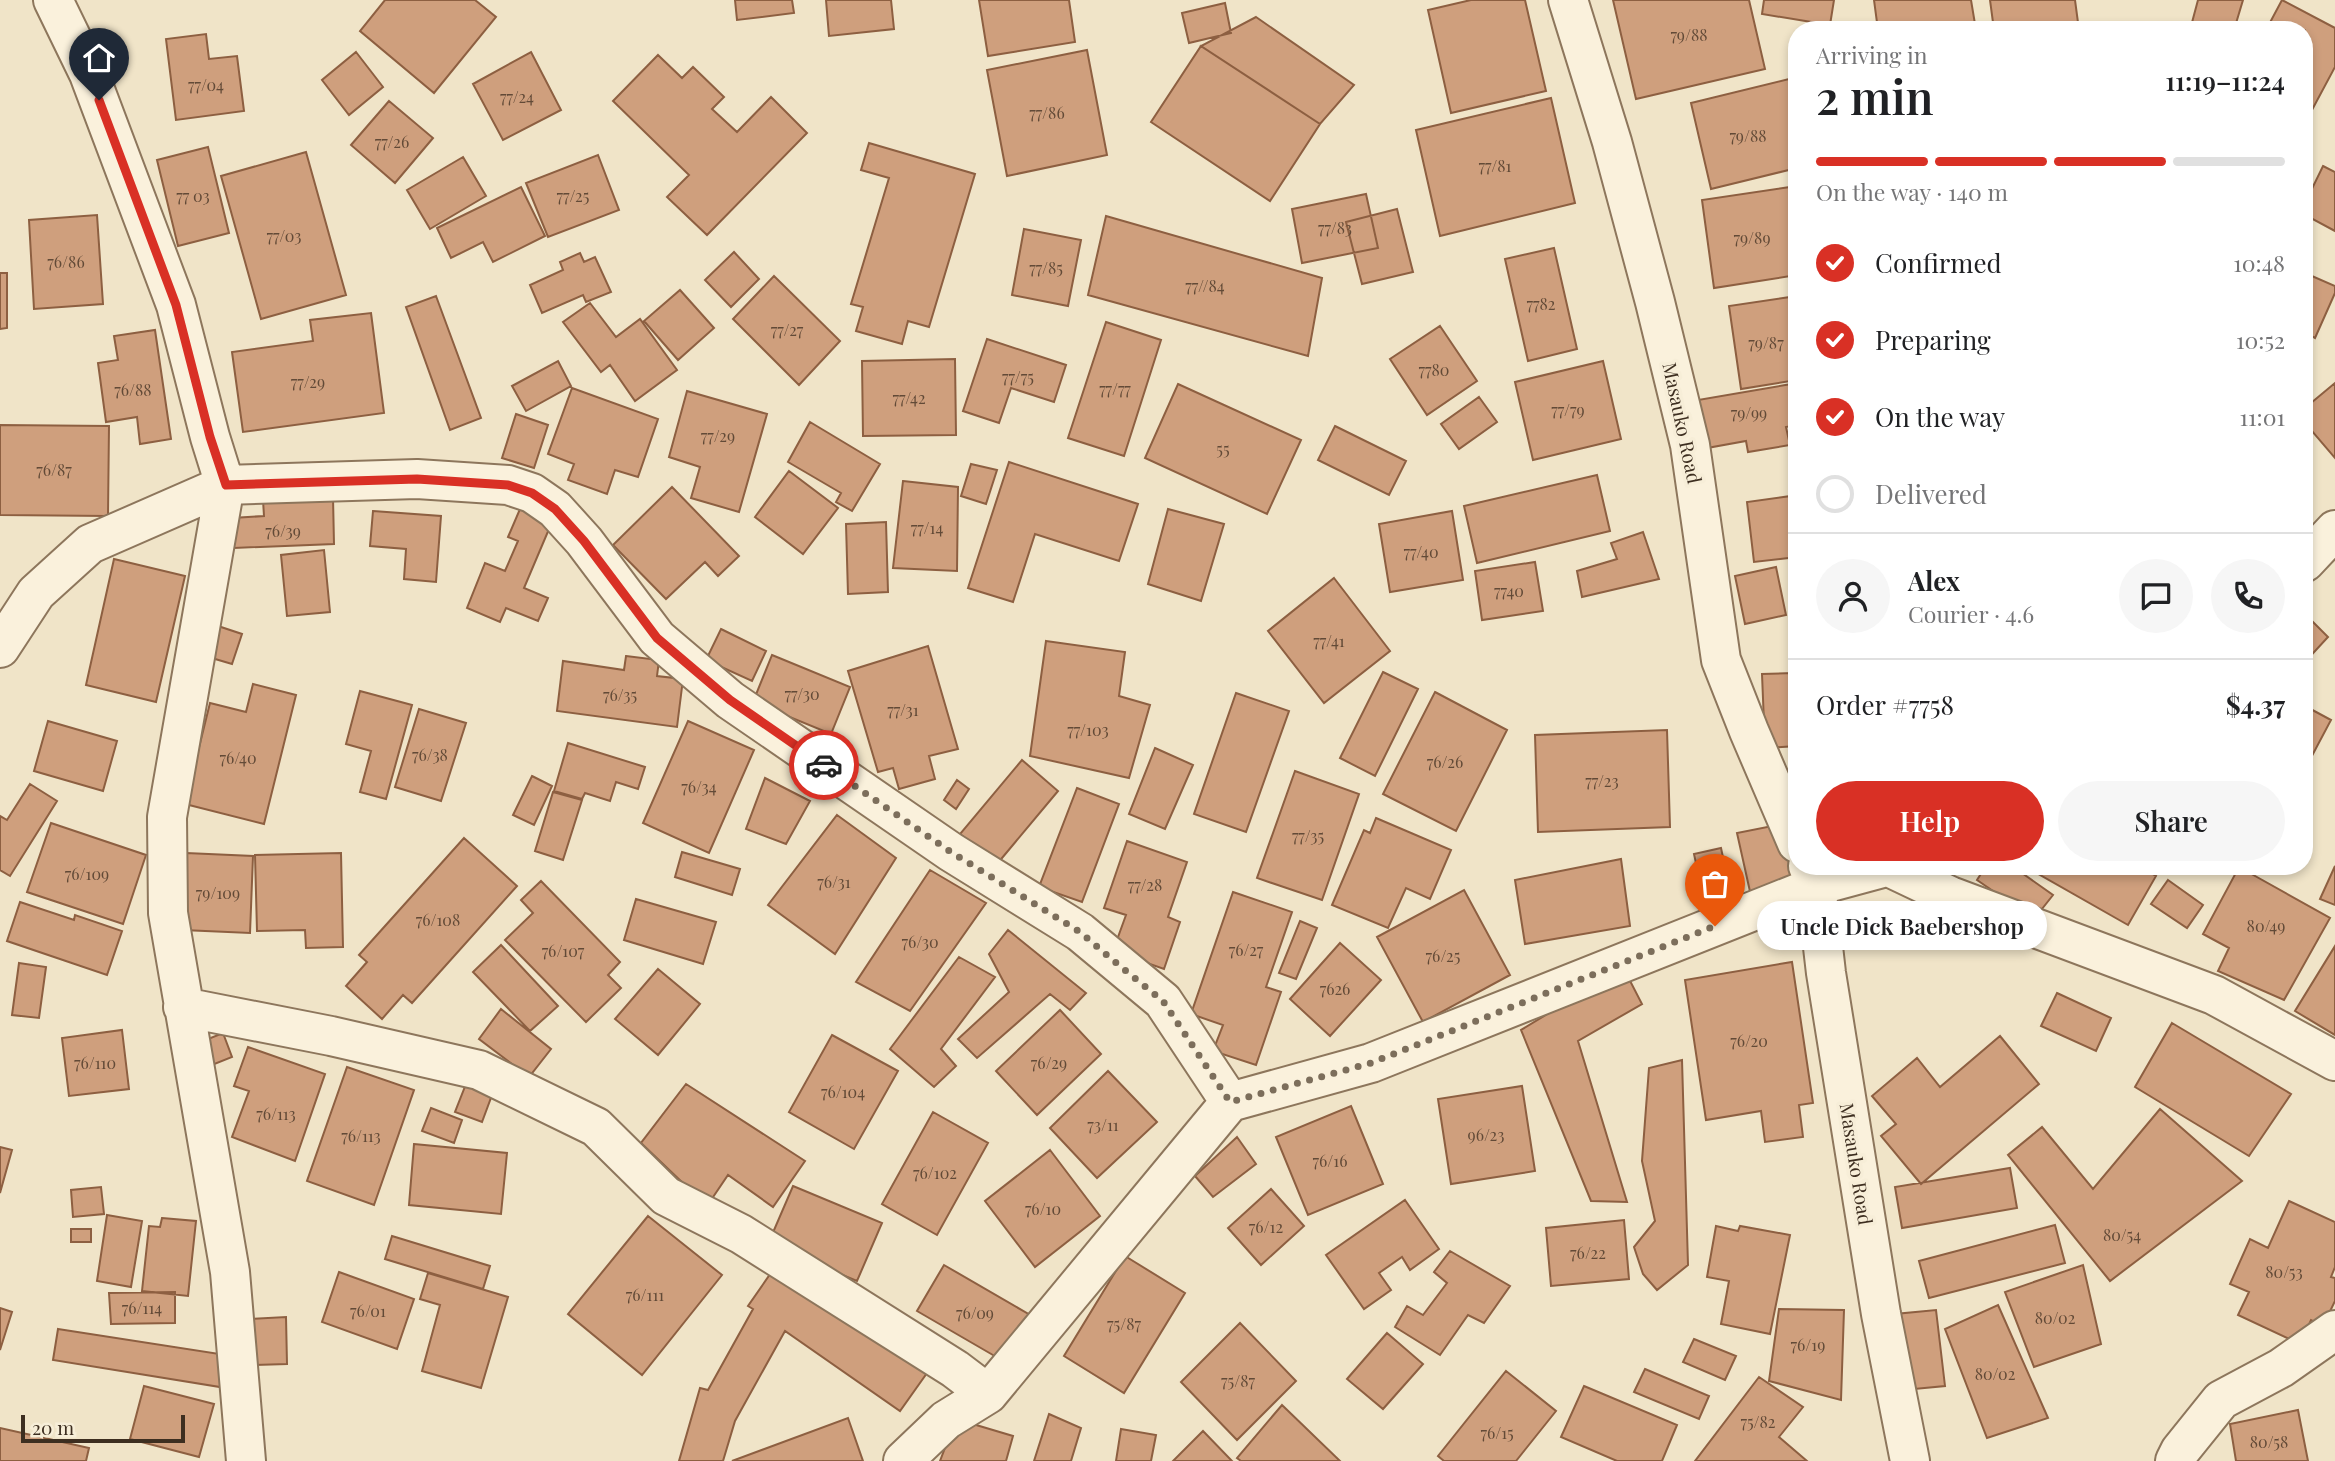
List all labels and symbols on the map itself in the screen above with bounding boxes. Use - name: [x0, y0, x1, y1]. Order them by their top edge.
- house number: 79/88: [1670, 24, 1708, 45]
- pin: [69, 28, 129, 100]
- house number: 77/04: [188, 74, 224, 95]
- house number: 77/24: [500, 86, 534, 107]
- house number: 77/86: [1029, 102, 1065, 123]
- house number: 79/88: [1729, 125, 1767, 146]
- house number: 77/26: [375, 131, 409, 152]
- house number: 77/81: [1479, 155, 1512, 176]
- house number: 77 03: [176, 185, 210, 206]
- house number: 77/25: [557, 185, 589, 206]
- house number: 77/83: [1318, 217, 1352, 238]
- house number: 77/03: [266, 225, 302, 246]
- house number: 79/89: [1733, 227, 1771, 248]
- house number: 76/86: [47, 251, 85, 272]
- house number: 77/85: [1029, 257, 1063, 278]
- house number: 77//84: [1185, 275, 1225, 296]
- house number: 7782: [1527, 293, 1555, 314]
- house number: 77/27: [771, 319, 804, 340]
- house number: 79/87: [1748, 332, 1784, 353]
- house number: 7780: [1419, 359, 1449, 380]
- street label: Masauko Road: [1657, 360, 1709, 486]
- house number: 77/75: [1002, 366, 1034, 387]
- house number: 77/29: [291, 371, 325, 392]
- house number: 77/77: [1099, 378, 1131, 399]
- house number: 76/88: [114, 379, 152, 400]
- house number: 77/42: [892, 387, 926, 408]
- house number: 77/79: [1551, 399, 1585, 420]
- house number: 79/99: [1731, 402, 1767, 423]
- house number: 77/29: [701, 425, 735, 446]
- house number: 55: [1216, 438, 1230, 459]
- house number: 76/87: [36, 459, 72, 480]
- house number: 77/14: [911, 517, 943, 538]
- house number: 76/39: [265, 520, 301, 541]
- house number: 77/40: [1403, 541, 1439, 562]
- house number: 7740: [1494, 580, 1524, 601]
- house number: 77/41: [1313, 630, 1345, 651]
- house number: 77/30: [784, 683, 820, 704]
- house number: 76/35: [603, 684, 637, 705]
- house number: 77/31: [887, 699, 919, 720]
- house number: 77/103: [1067, 719, 1109, 740]
- courier: [789, 730, 859, 800]
- house number: 76/38: [412, 744, 448, 765]
- house number: 76/40: [219, 747, 257, 768]
- house number: 76/26: [1427, 751, 1463, 772]
- house number: 77/23: [1585, 770, 1619, 791]
- house number: 76/34: [681, 776, 717, 797]
- house number: 77/35: [1292, 825, 1324, 846]
- pin: [1685, 854, 1745, 926]
- house number: 76/109: [65, 863, 109, 884]
- house number: 76/31: [817, 871, 851, 892]
- house number: 77/28: [1128, 874, 1162, 895]
- house number: 79/109: [196, 882, 240, 903]
- callout: Uncle Dick Baebershop: [1757, 902, 2048, 950]
- house number: 76/108: [416, 909, 460, 930]
- house number: 80/49: [2247, 915, 2285, 936]
- house number: 76/30: [901, 931, 939, 952]
- house number: 76/27: [1229, 939, 1264, 960]
- house number: 76/107: [542, 940, 585, 961]
- house number: 76/25: [1426, 945, 1460, 966]
- house number: 7626: [1320, 978, 1350, 999]
- house number: 76/20: [1730, 1030, 1768, 1051]
- house number: 76/110: [74, 1052, 116, 1073]
- house number: 76/29: [1031, 1052, 1067, 1073]
- house number: 76/104: [821, 1081, 865, 1102]
- street label: Masauko Road: [1835, 1101, 1879, 1227]
- house number: 76/113: [256, 1103, 296, 1124]
- house number: 73/11: [1087, 1114, 1119, 1135]
- house number: 96/23: [1468, 1124, 1504, 1145]
- house number: 76/113: [341, 1125, 381, 1146]
- house number: 76/16: [1313, 1150, 1347, 1171]
- house number: 76/102: [913, 1162, 957, 1183]
- house number: 76/10: [1025, 1198, 1061, 1219]
- house number: 76/12: [1249, 1216, 1283, 1237]
- house number: 80/54: [2103, 1224, 2141, 1245]
- house number: 76/22: [1570, 1242, 1606, 1263]
- house number: 80/53: [2265, 1261, 2303, 1282]
- house number: 76/111: [626, 1284, 664, 1305]
- house number: 76/114: [122, 1297, 162, 1318]
- house number: 76/01: [350, 1300, 386, 1321]
- house number: 76/09: [956, 1302, 994, 1323]
- house number: 80/02: [2035, 1307, 2075, 1328]
- house number: 75/87: [1107, 1313, 1141, 1334]
- house number: 76/19: [1791, 1334, 1825, 1355]
- house number: 80/02: [1975, 1363, 2015, 1384]
- house number: 75/87: [1221, 1370, 1255, 1391]
- house number: 75/82: [1740, 1411, 1776, 1432]
- scale bar: [21, 1412, 186, 1444]
- house number: 76/15: [1480, 1422, 1514, 1443]
- house number: 80/58: [2250, 1431, 2288, 1452]

